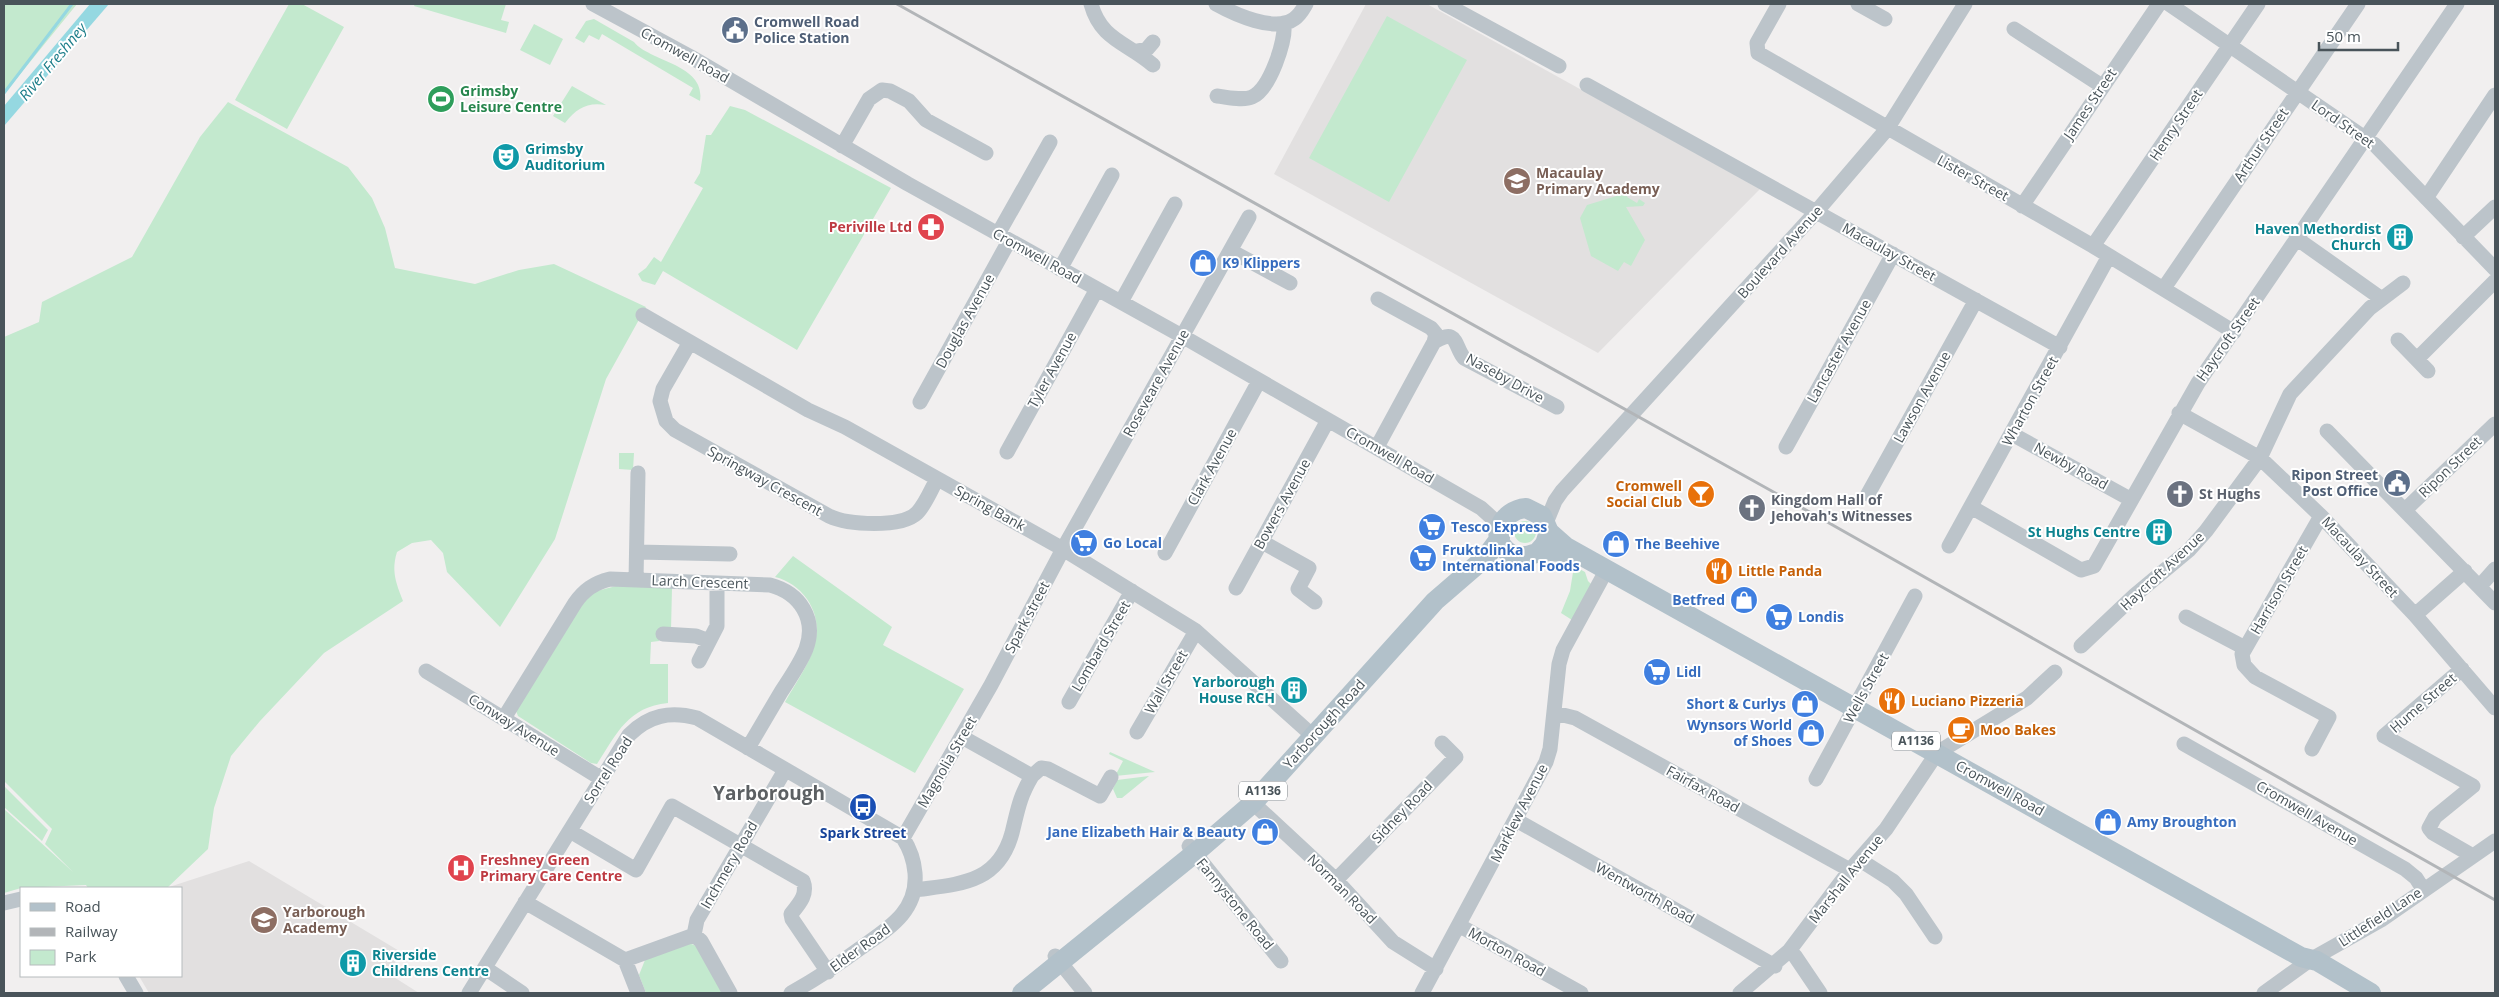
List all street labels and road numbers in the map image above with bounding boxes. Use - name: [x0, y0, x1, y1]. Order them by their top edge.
- street label: Cromwell Road: [637, 22, 733, 87]
- street label: James Street: [2058, 65, 2120, 145]
- street label: Henry Street: [2145, 85, 2206, 164]
- street label: Lord Street: [2308, 95, 2379, 152]
- street label: Arthur Street: [2229, 104, 2292, 185]
- street label: Lister Street: [1934, 150, 2012, 205]
- street label: Boulevard Avenue: [1733, 201, 1827, 302]
- street label: Macaulay Street: [1839, 218, 1940, 285]
- street label: Cromwell Road: [989, 223, 1085, 288]
- street label: Douglas Avenue: [931, 270, 998, 371]
- street label: Haycroft Street: [2192, 293, 2264, 384]
- street label: Lancaster Avenue: [1802, 295, 1875, 406]
- street label: Roseveare Avenue: [1118, 325, 1193, 440]
- street label: Tyler Avenue: [1023, 328, 1080, 411]
- street label: Lawson Avenue: [1889, 347, 1955, 446]
- street label: Naseby Drive: [1463, 348, 1548, 407]
- street label: Wharton Street: [1997, 353, 2062, 449]
- street label: Cromwell Road: [1343, 422, 1438, 487]
- street label: Clark Avenue: [1183, 425, 1241, 509]
- street label: Ripon Street: [2414, 432, 2485, 501]
- street label: Newby Road: [2031, 437, 2112, 494]
- street label: Springway Crescent: [705, 441, 826, 520]
- street label: Bowers Avenue: [1249, 455, 1314, 553]
- street label: Spring Bank: [951, 480, 1030, 535]
- street label: Macaulay Street: [2318, 512, 2403, 601]
- street label: Haycroft Avenue: [2116, 527, 2208, 614]
- street label: Harrison Street: [2245, 542, 2312, 638]
- street label: Larch Crescent: [651, 570, 749, 593]
- street label: Spark street: [1000, 577, 1053, 656]
- street label: Lombard Street: [1067, 597, 1134, 695]
- street label: Wall Street: [1140, 646, 1191, 717]
- street label: Wells Street: [1839, 649, 1893, 726]
- street label: Hume Street: [2385, 668, 2460, 737]
- street label: Yarborough Road: [1278, 675, 1369, 772]
- street label: Conway Avenue: [465, 689, 563, 760]
- street label: Magnolia Street: [913, 713, 980, 811]
- road number: A1136: [1892, 731, 1940, 750]
- street label: Sorrel Road: [579, 733, 636, 807]
- street label: Cromwell Road: [1952, 755, 2048, 820]
- street label: Marklew Avenue: [1486, 760, 1552, 865]
- street label: Fairfax Road: [1663, 761, 1743, 817]
- street label: Sidney Road: [1367, 776, 1436, 847]
- street label: Cromwell Avenue: [2253, 776, 2362, 849]
- road number: A1136: [1239, 781, 1287, 800]
- street label: Inchmery Road: [696, 817, 761, 912]
- street label: Marshall Avenue: [1804, 830, 1887, 927]
- street label: Norman Road: [1303, 850, 1381, 928]
- street label: Fannystone Road: [1193, 854, 1278, 953]
- street label: Wentworth Road: [1593, 858, 1698, 928]
- street label: Littlefield Lane: [2334, 883, 2425, 951]
- street label: Elder Road: [826, 919, 894, 976]
- street label: Morton Road: [1465, 922, 1549, 981]

